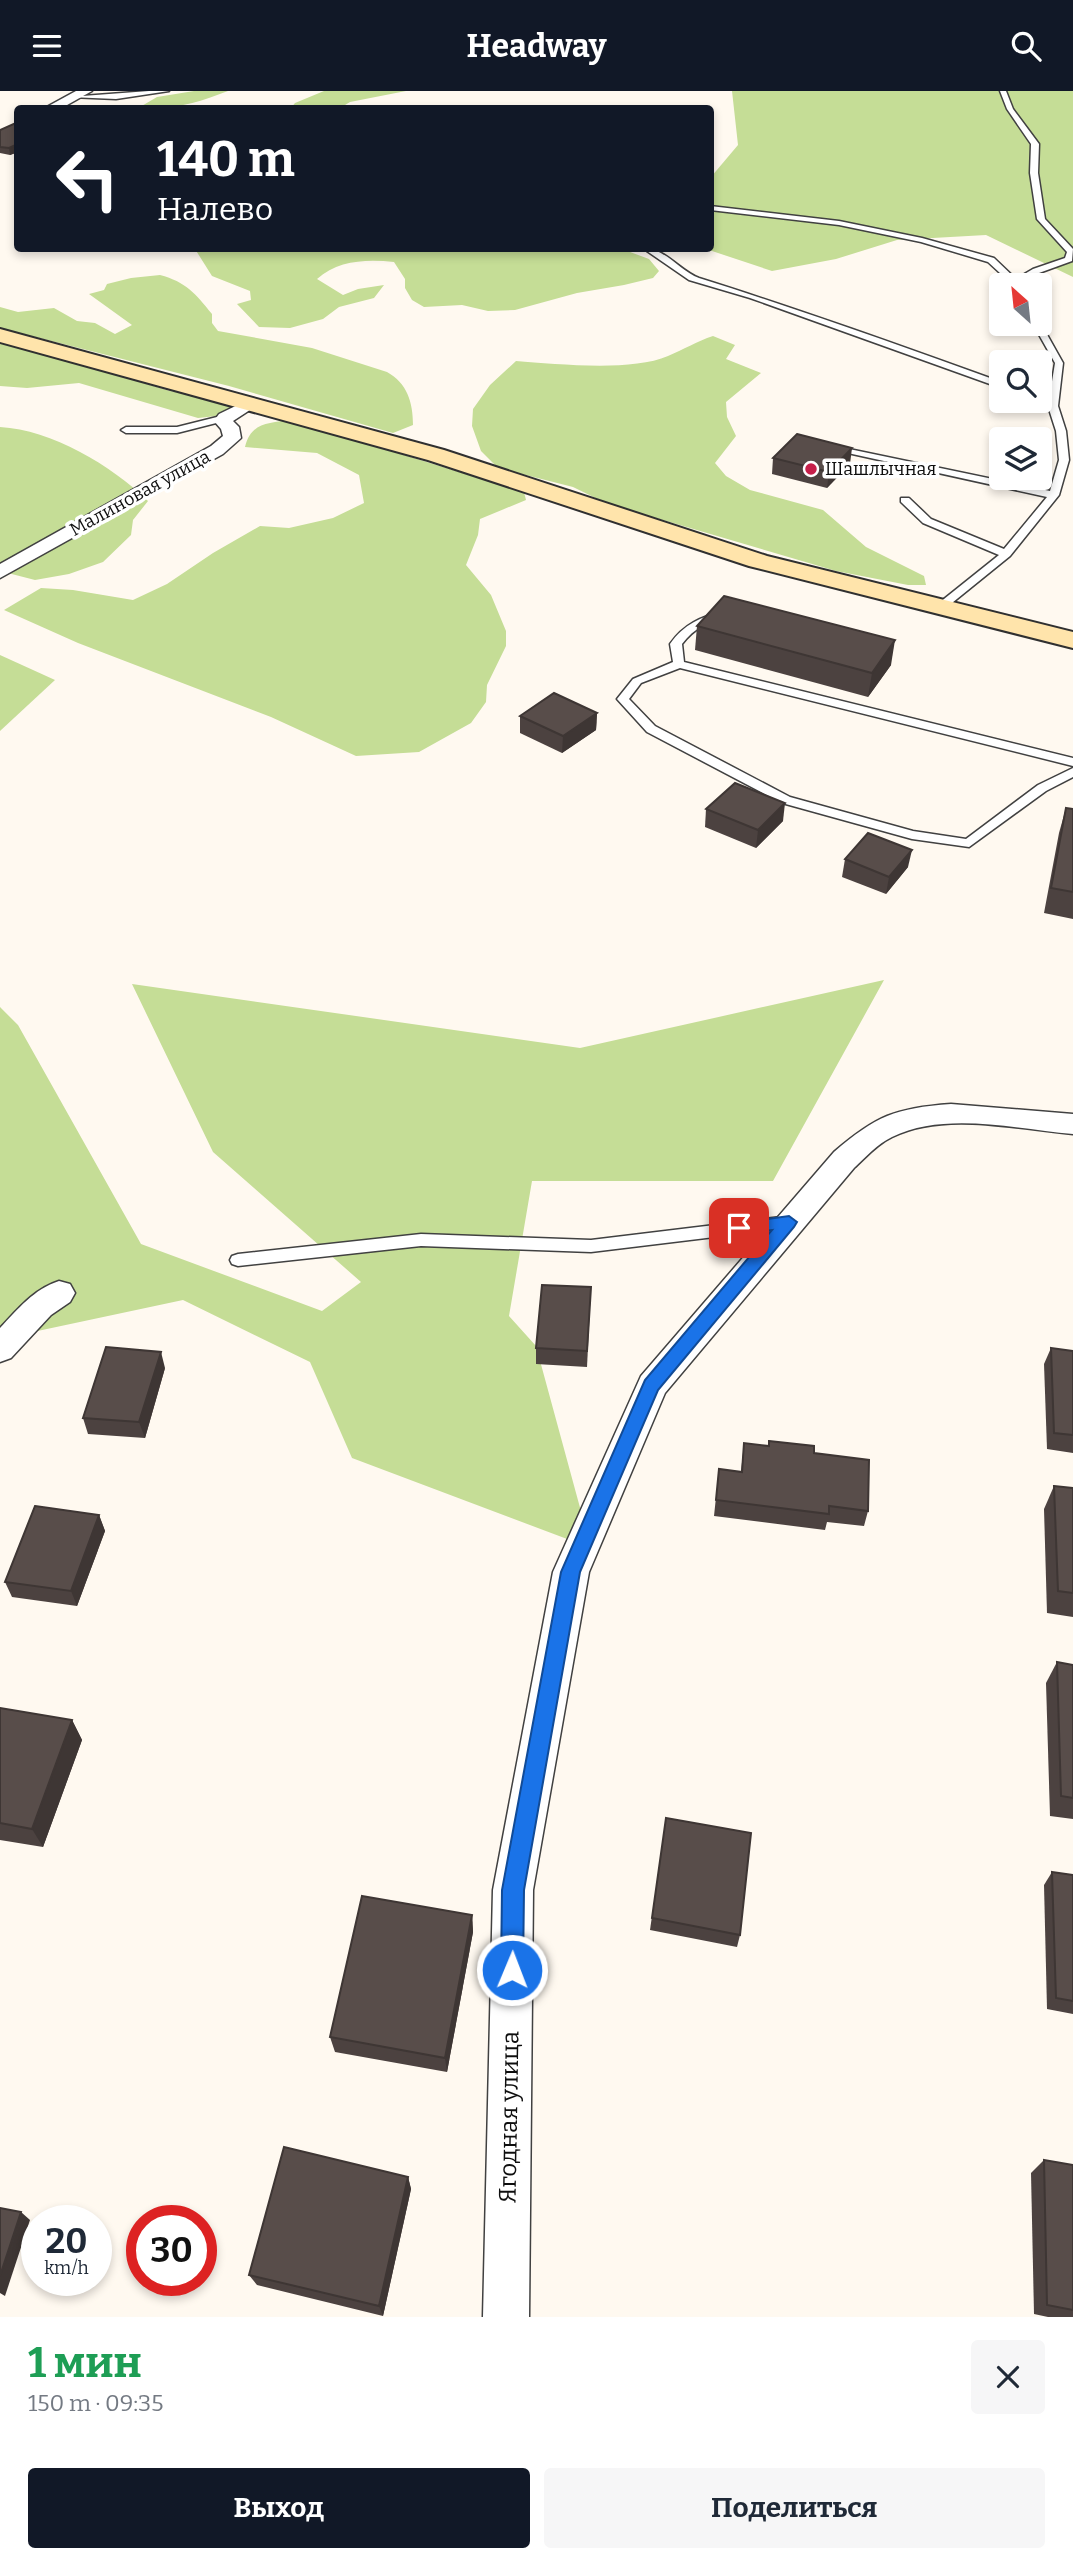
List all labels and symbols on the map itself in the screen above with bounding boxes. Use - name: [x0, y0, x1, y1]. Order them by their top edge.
- north arrow: [989, 273, 1052, 336]
- street label: Малиновая улица: [66, 445, 214, 541]
- place label: Шашлычная: [825, 458, 936, 480]
- marker: Шашлычная: [803, 461, 819, 477]
- pin: [709, 1198, 769, 1258]
- position arrow: [475, 1933, 549, 2007]
- street label: Ягодная улица: [493, 2031, 525, 2203]
- speed limit sign: 30: [126, 2205, 217, 2296]

